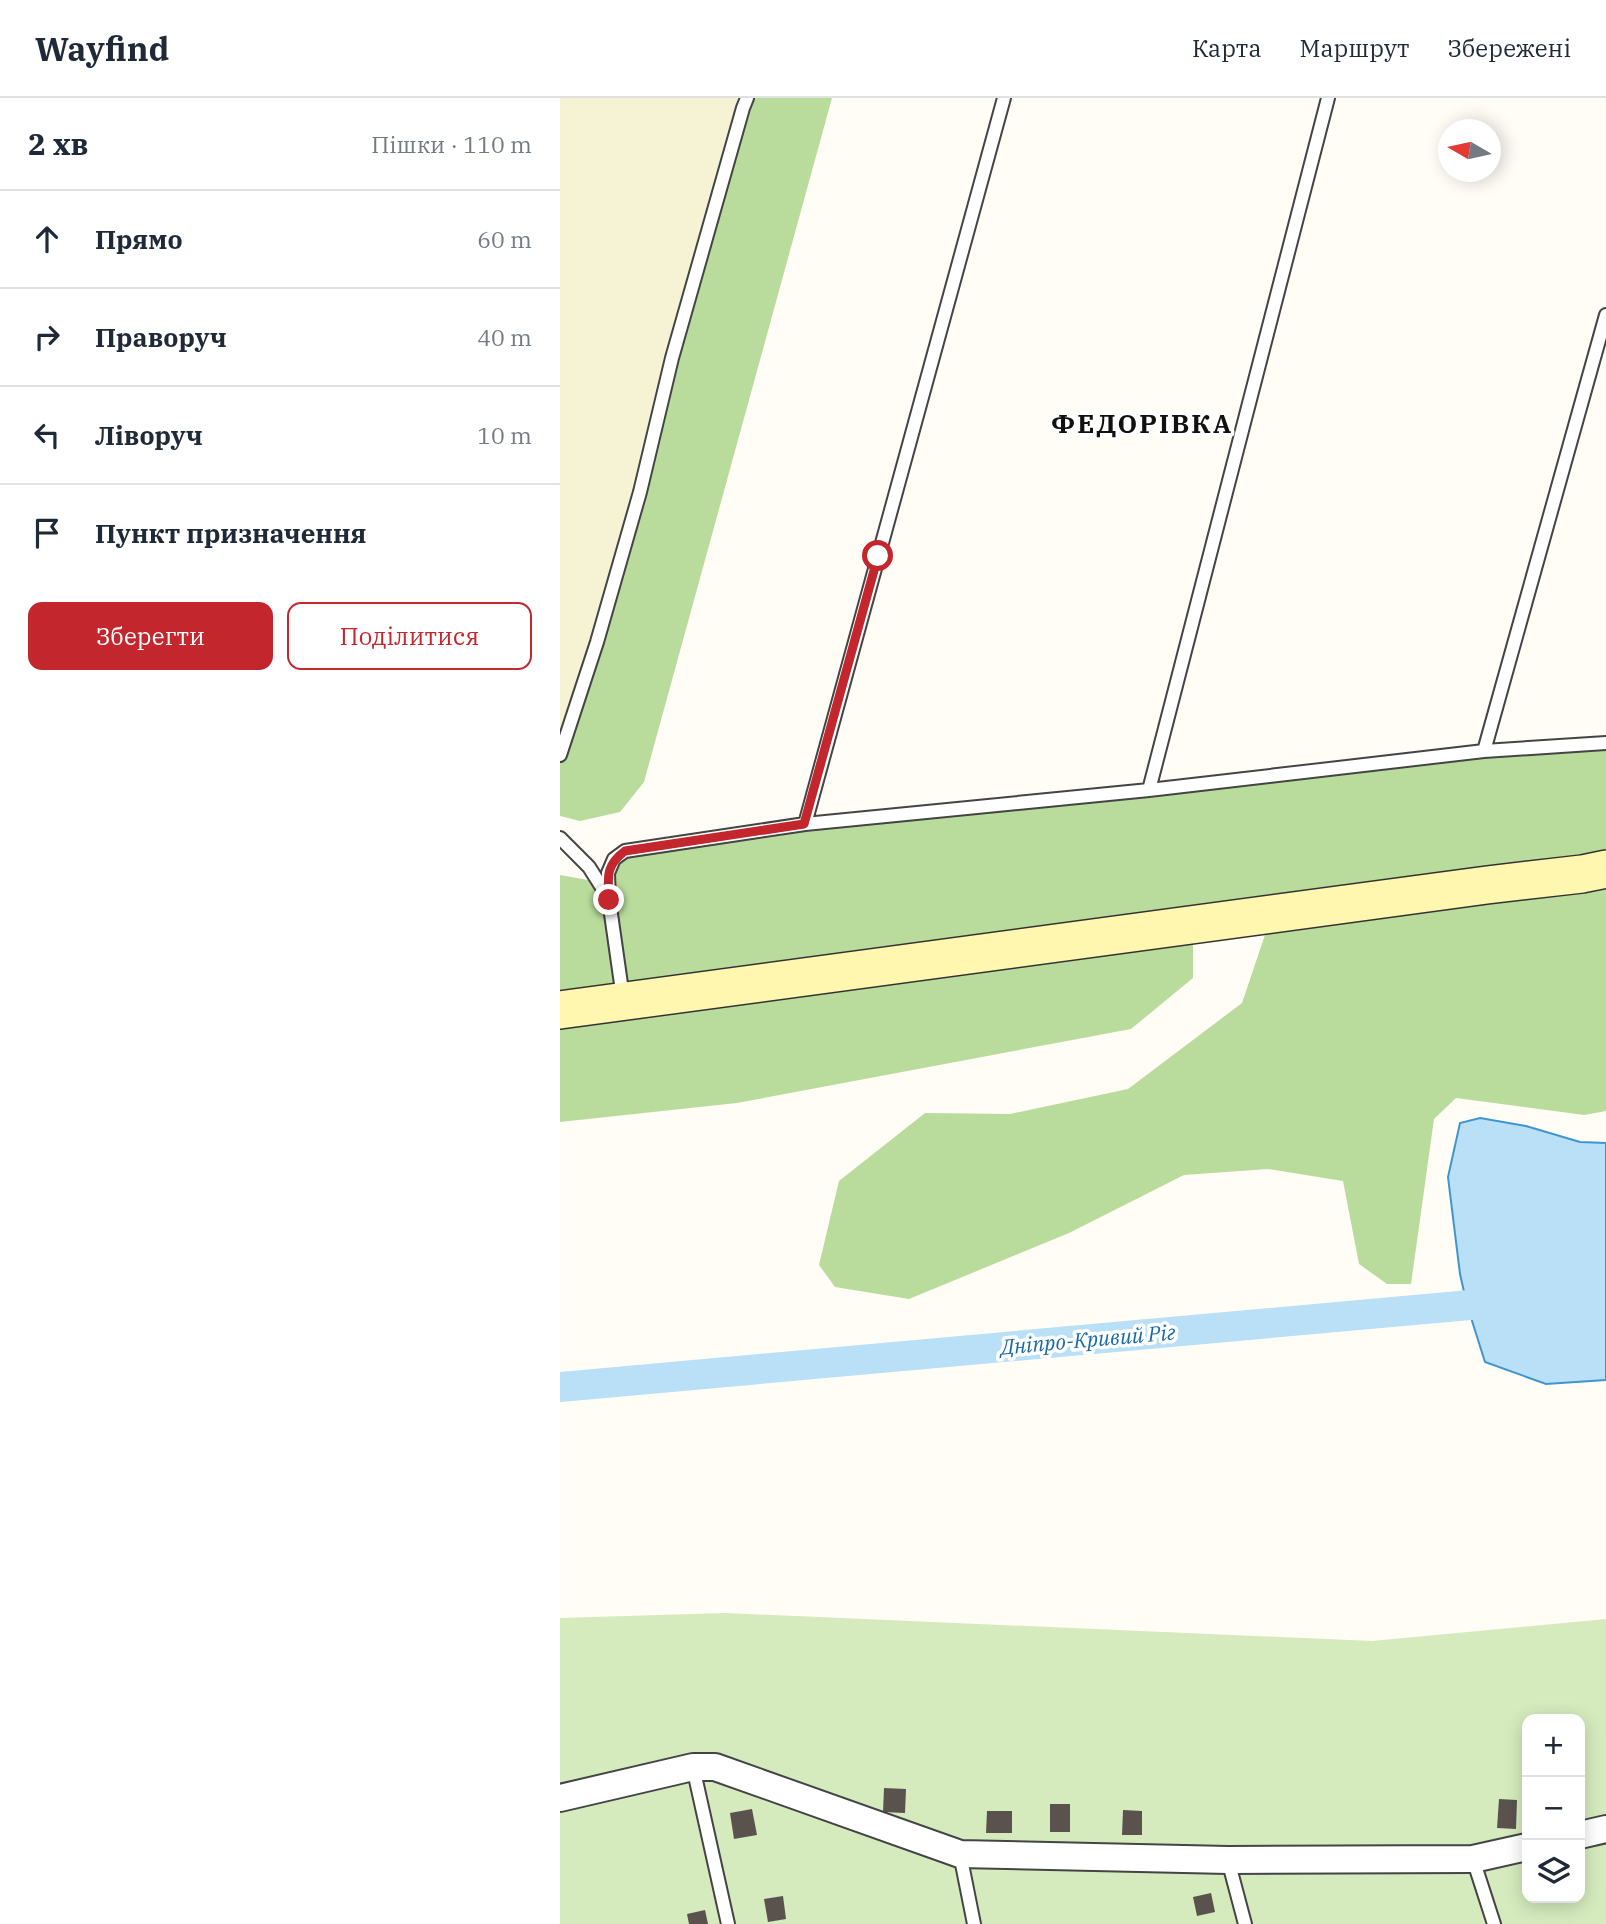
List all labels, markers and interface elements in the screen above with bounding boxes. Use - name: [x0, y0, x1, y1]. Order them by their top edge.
- text: Wayfind: [35, 27, 169, 70]
- text: Карта: [1192, 32, 1262, 64]
- text: Маршрут: [1300, 32, 1409, 64]
- text: Збережені: [1447, 32, 1571, 64]
- north arrow: [1438, 119, 1501, 182]
- text: 2 хв: [28, 124, 89, 163]
- text: Пішки · 110 m: [371, 129, 532, 159]
- icon: ahead: [28, 220, 66, 258]
- text: Прямо: [95, 222, 183, 256]
- text: 60 m: [477, 224, 532, 254]
- icon: right: [28, 318, 66, 356]
- text: Праворуч: [95, 320, 227, 354]
- text: 40 m: [477, 322, 532, 352]
- district label: ФЕДОРІВКА: [1051, 406, 1233, 440]
- icon: left: [28, 416, 66, 454]
- text: Ліворуч: [95, 418, 203, 452]
- text: 10 m: [477, 420, 532, 450]
- icon: arrive: [28, 514, 66, 552]
- text: Пункт призначення: [95, 516, 367, 550]
- route start: [862, 540, 893, 571]
- button: Зберегти: [28, 602, 273, 670]
- button: Поділитися: [287, 602, 532, 670]
- route end: [593, 884, 624, 915]
- water label: Дніпро-Кривий Ріг: [997, 1317, 1177, 1361]
- map controls: [1522, 1714, 1585, 1903]
- button: +: [1522, 1714, 1585, 1777]
- button: −: [1522, 1777, 1585, 1840]
- button: layers: [1522, 1840, 1585, 1903]

